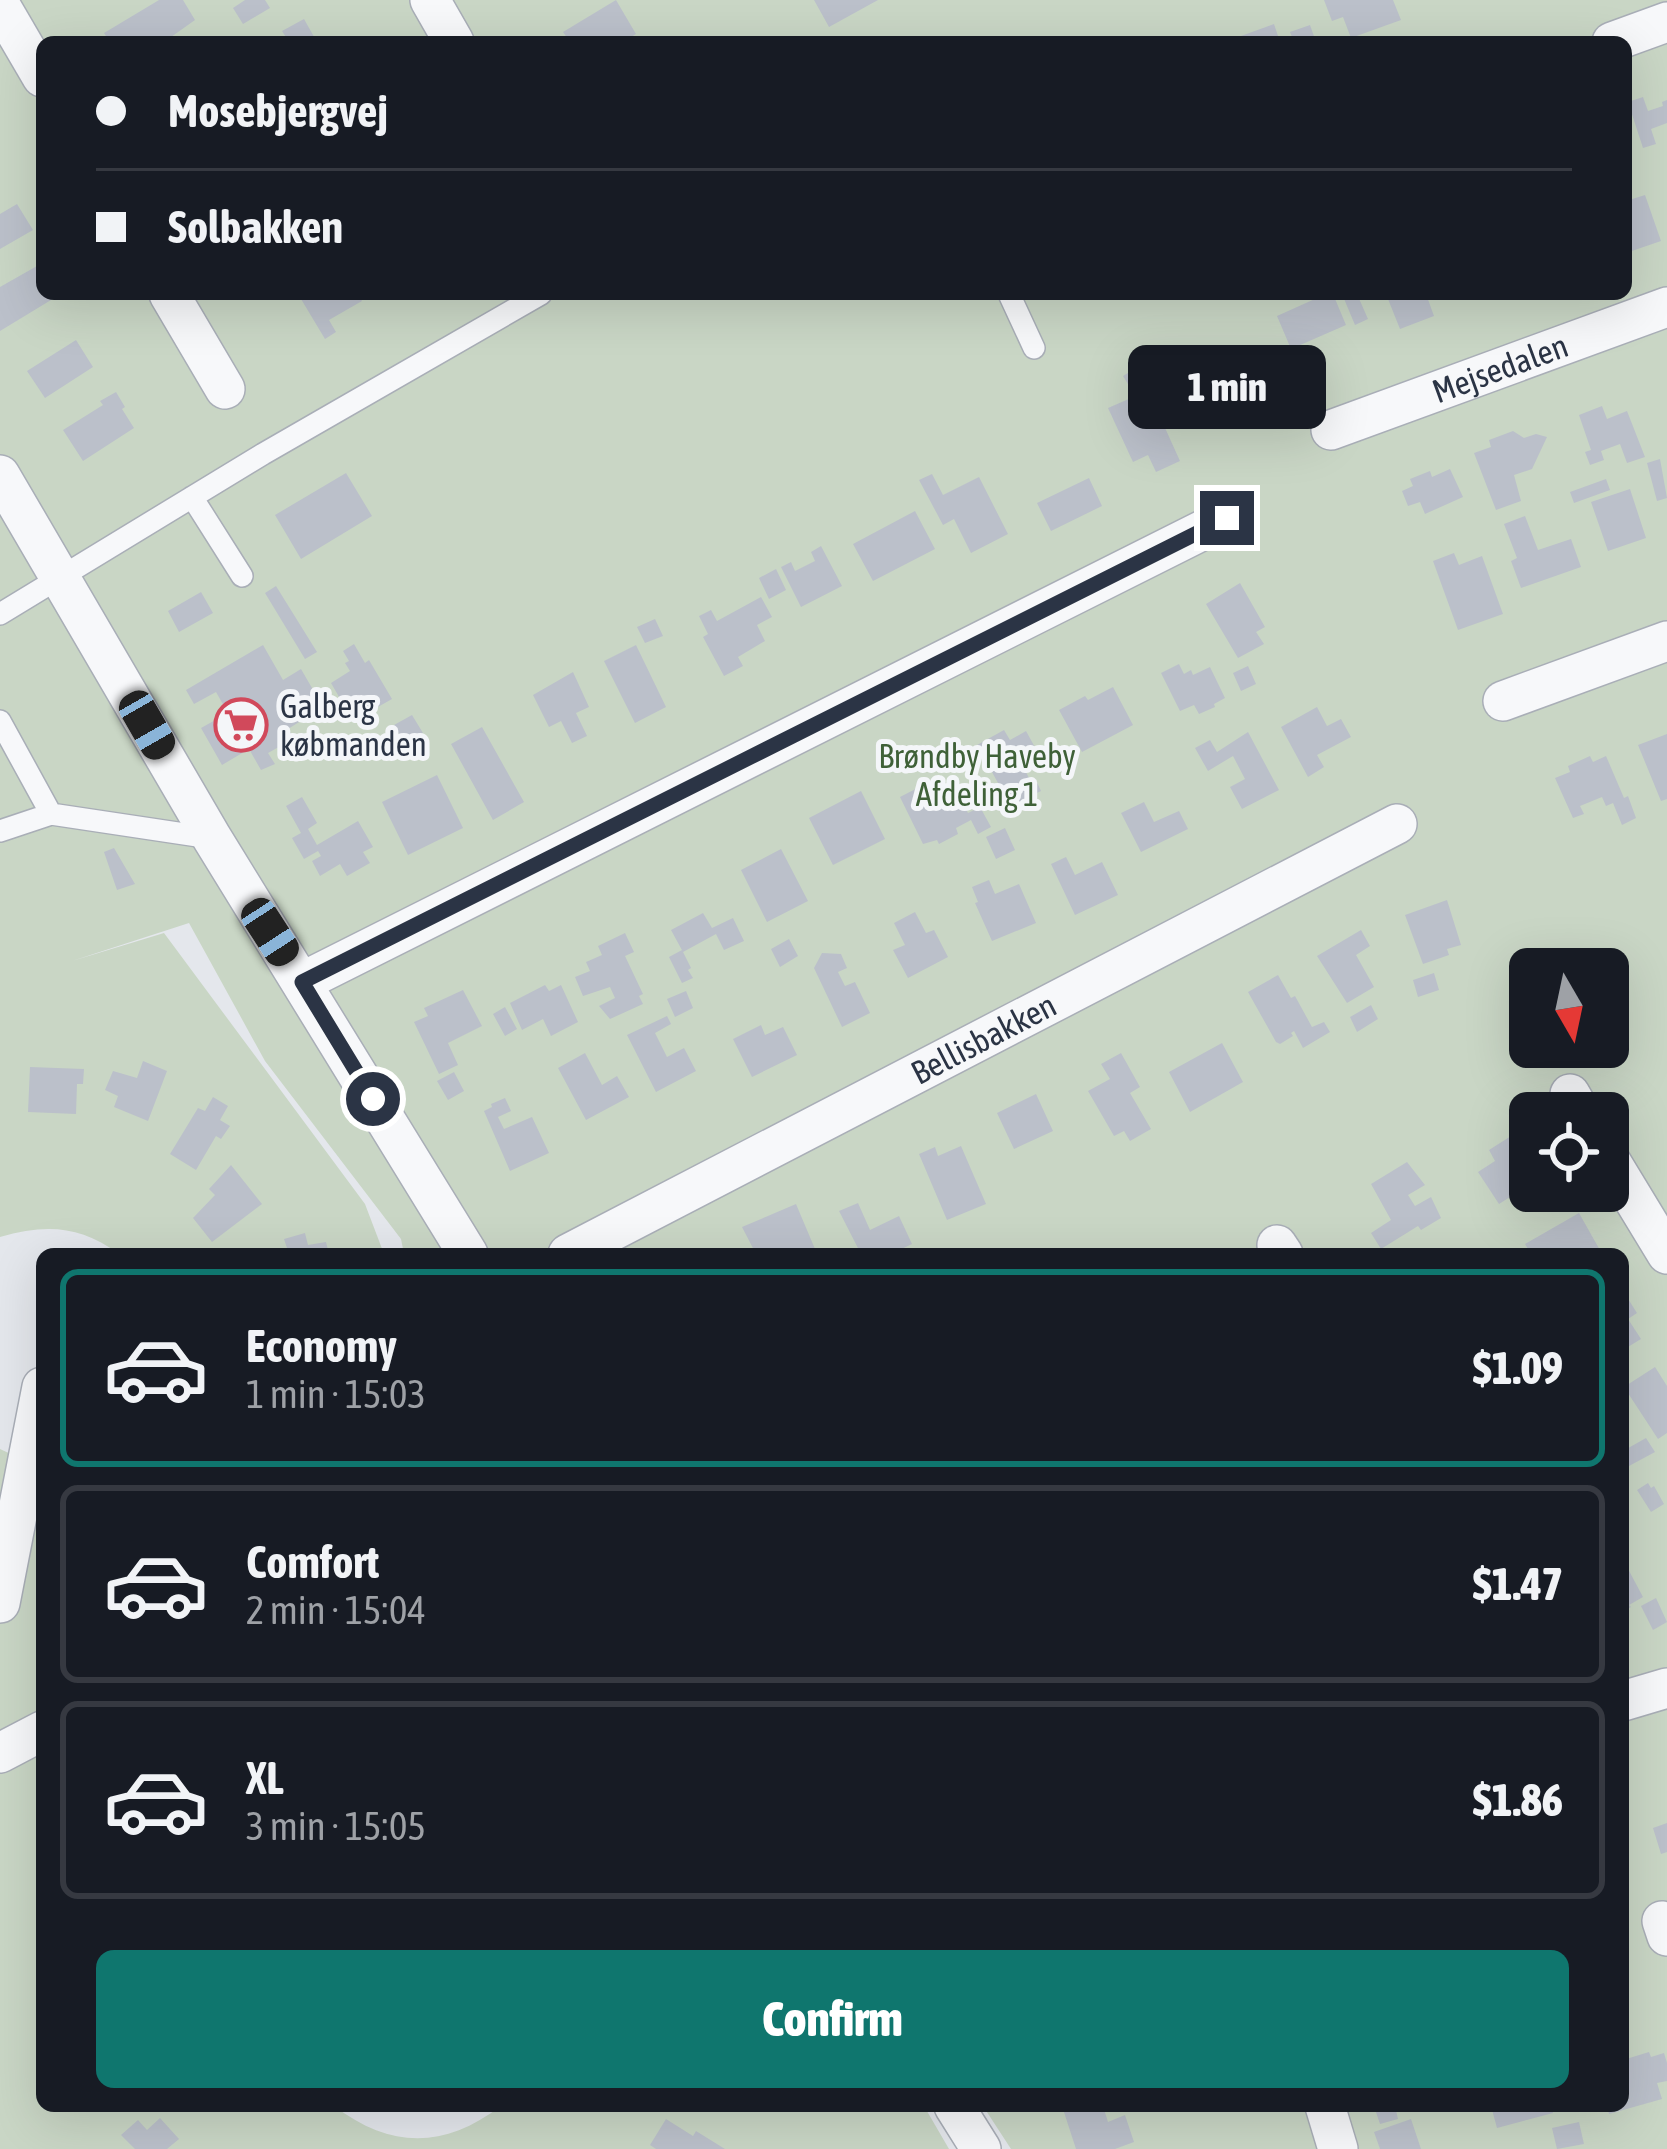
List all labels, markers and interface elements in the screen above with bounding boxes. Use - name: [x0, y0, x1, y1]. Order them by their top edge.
- text: Mosebjergvej: [168, 85, 388, 137]
- text: Solbakken: [168, 201, 343, 253]
- street label: Mejsedalen: [1427, 326, 1573, 410]
- callout: 1 min: [1128, 344, 1326, 428]
- text: 1 min: [1187, 365, 1267, 409]
- route end: [1200, 491, 1254, 545]
- car: [113, 685, 181, 765]
- place label: Galberg købmanden: [280, 687, 427, 763]
- supermarket icon: Galberg købmanden: [213, 697, 269, 753]
- park label: Brøndby Haveby Afdeling 1: [878, 737, 1076, 813]
- car: [235, 892, 305, 972]
- north arrow: [1509, 948, 1629, 1068]
- map controls: [1509, 948, 1629, 1212]
- street label: Bellisbakken: [905, 985, 1062, 1092]
- route start: [346, 1072, 400, 1126]
- button: locate: [1509, 1092, 1629, 1212]
- icon: car: [102, 1314, 210, 1422]
- text: Economy: [246, 1320, 397, 1372]
- text: $1.09: [1473, 1342, 1563, 1394]
- text: 1 min · 15:03: [246, 1372, 426, 1416]
- icon: car: [102, 1530, 210, 1638]
- text: Comfort: [246, 1536, 379, 1588]
- text: $1.47: [1473, 1558, 1563, 1610]
- text: 2 min · 15:04: [246, 1588, 426, 1632]
- icon: car: [102, 1746, 210, 1854]
- text: XL: [246, 1752, 284, 1804]
- text: $1.86: [1473, 1774, 1563, 1826]
- text: 3 min · 15:05: [246, 1804, 426, 1848]
- button: Confirm: [96, 1950, 1569, 2088]

